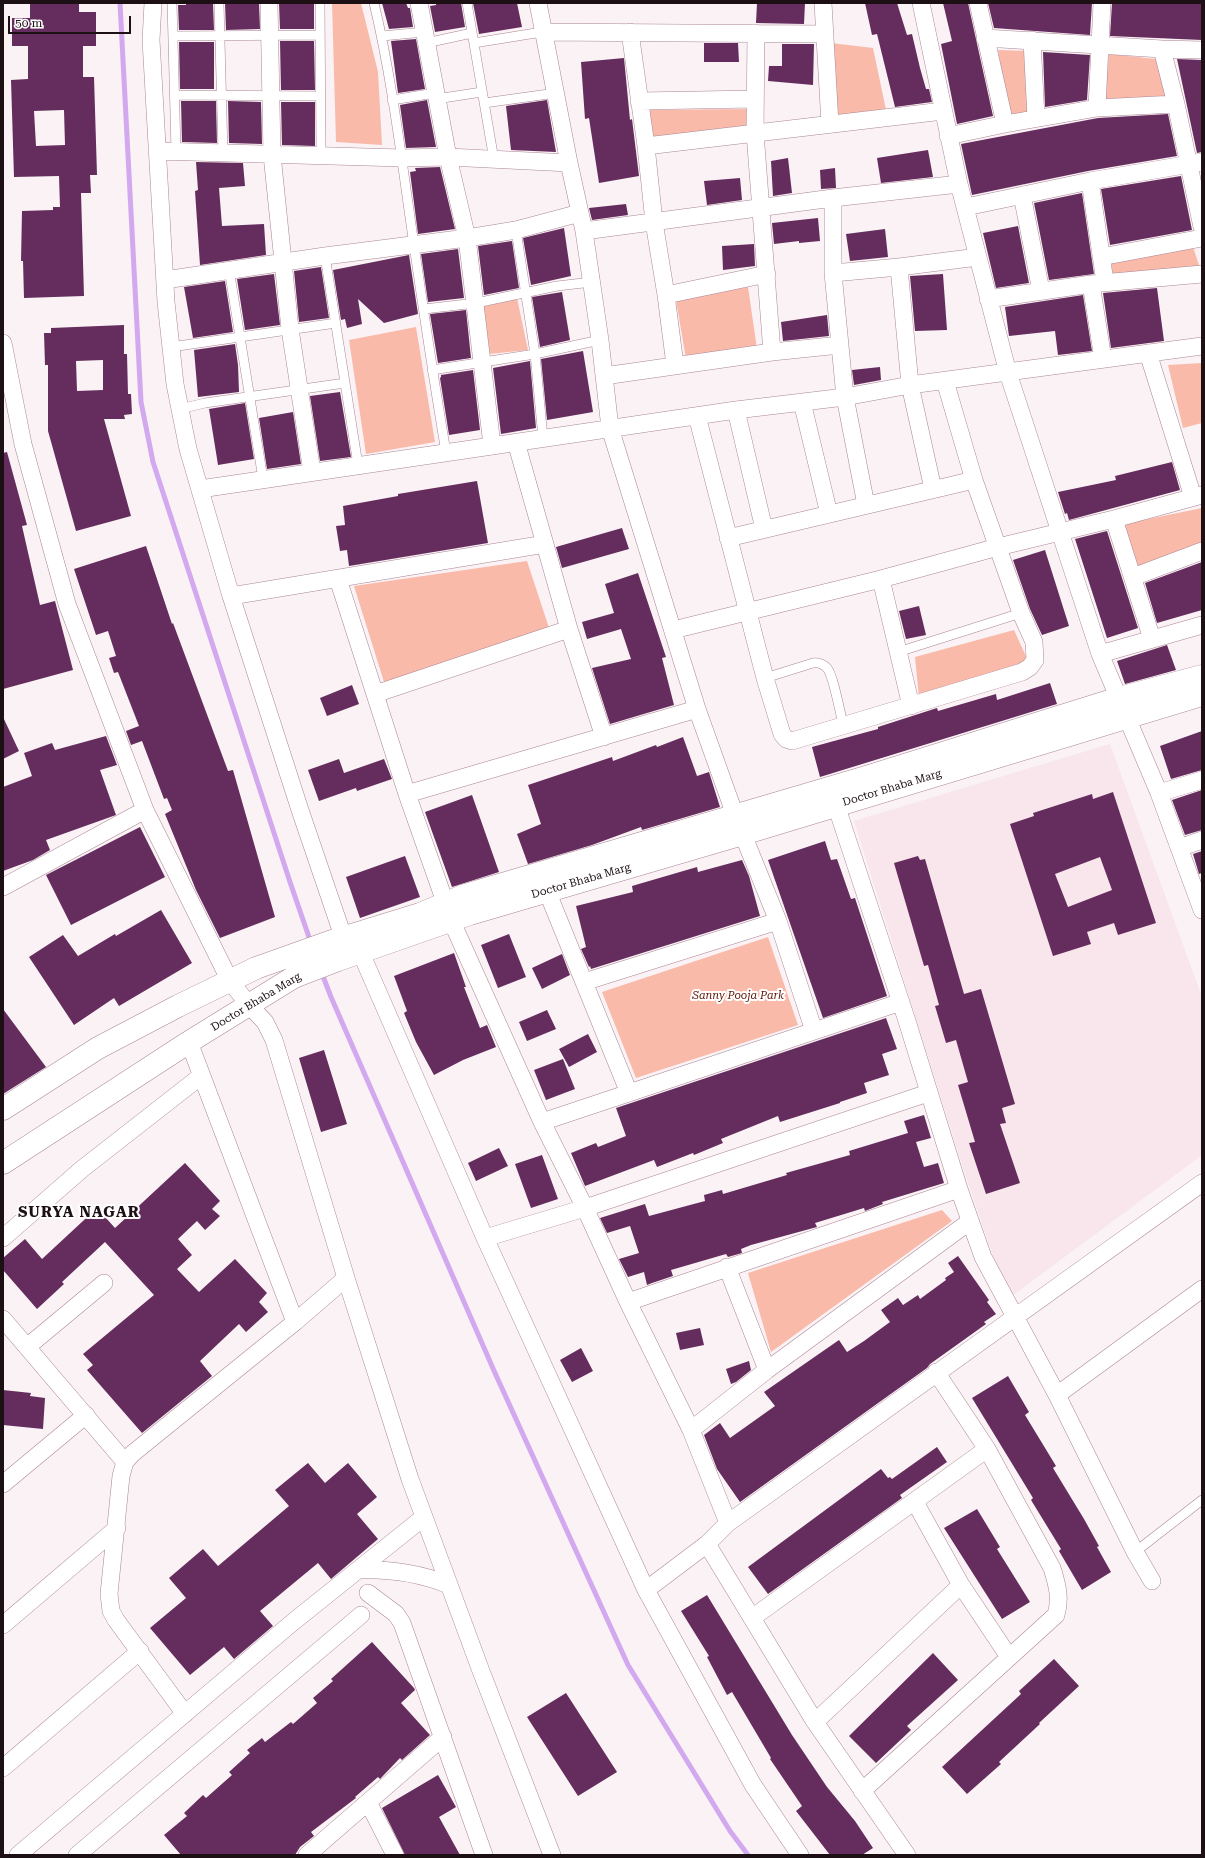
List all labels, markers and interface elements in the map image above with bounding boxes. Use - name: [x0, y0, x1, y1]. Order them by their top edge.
- scale bar: [10, 8, 133, 34]
- text: 50 m: [15, 16, 42, 30]
- street label: Doctor Bhaba Marg: [841, 767, 943, 809]
- street label: Doctor Bhaba Marg: [530, 861, 632, 901]
- street label: Doctor Bhaba Marg: [209, 970, 303, 1034]
- park label: Sanny Pooja Park: [692, 989, 784, 1003]
- district label: SURYA NAGAR: [18, 1204, 140, 1222]

